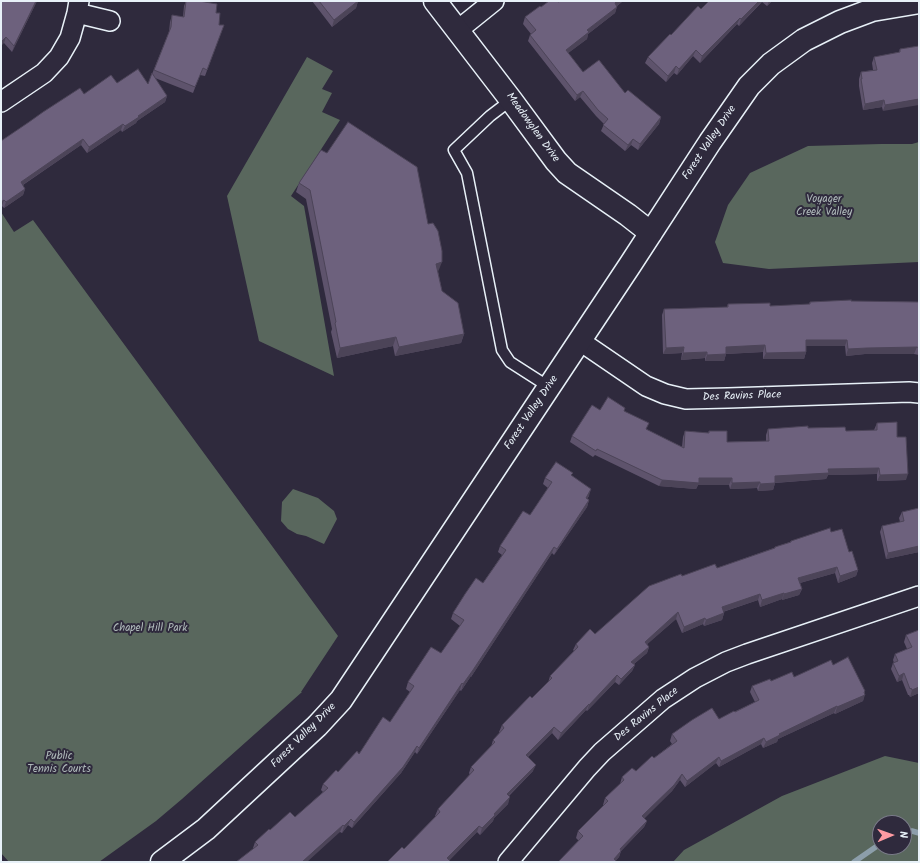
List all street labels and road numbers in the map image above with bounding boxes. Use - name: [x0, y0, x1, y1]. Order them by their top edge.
- street label: Meadowglen Drive: [502, 91, 562, 165]
- street label: Forest Valley Drive: [680, 103, 740, 183]
- street label: Forest Valley Drive: [502, 373, 562, 453]
- street label: Des Ravins Place: [702, 389, 782, 405]
- street label: Des Ravins Place: [612, 685, 682, 745]
- street label: Forest Valley Drive: [269, 701, 339, 771]

